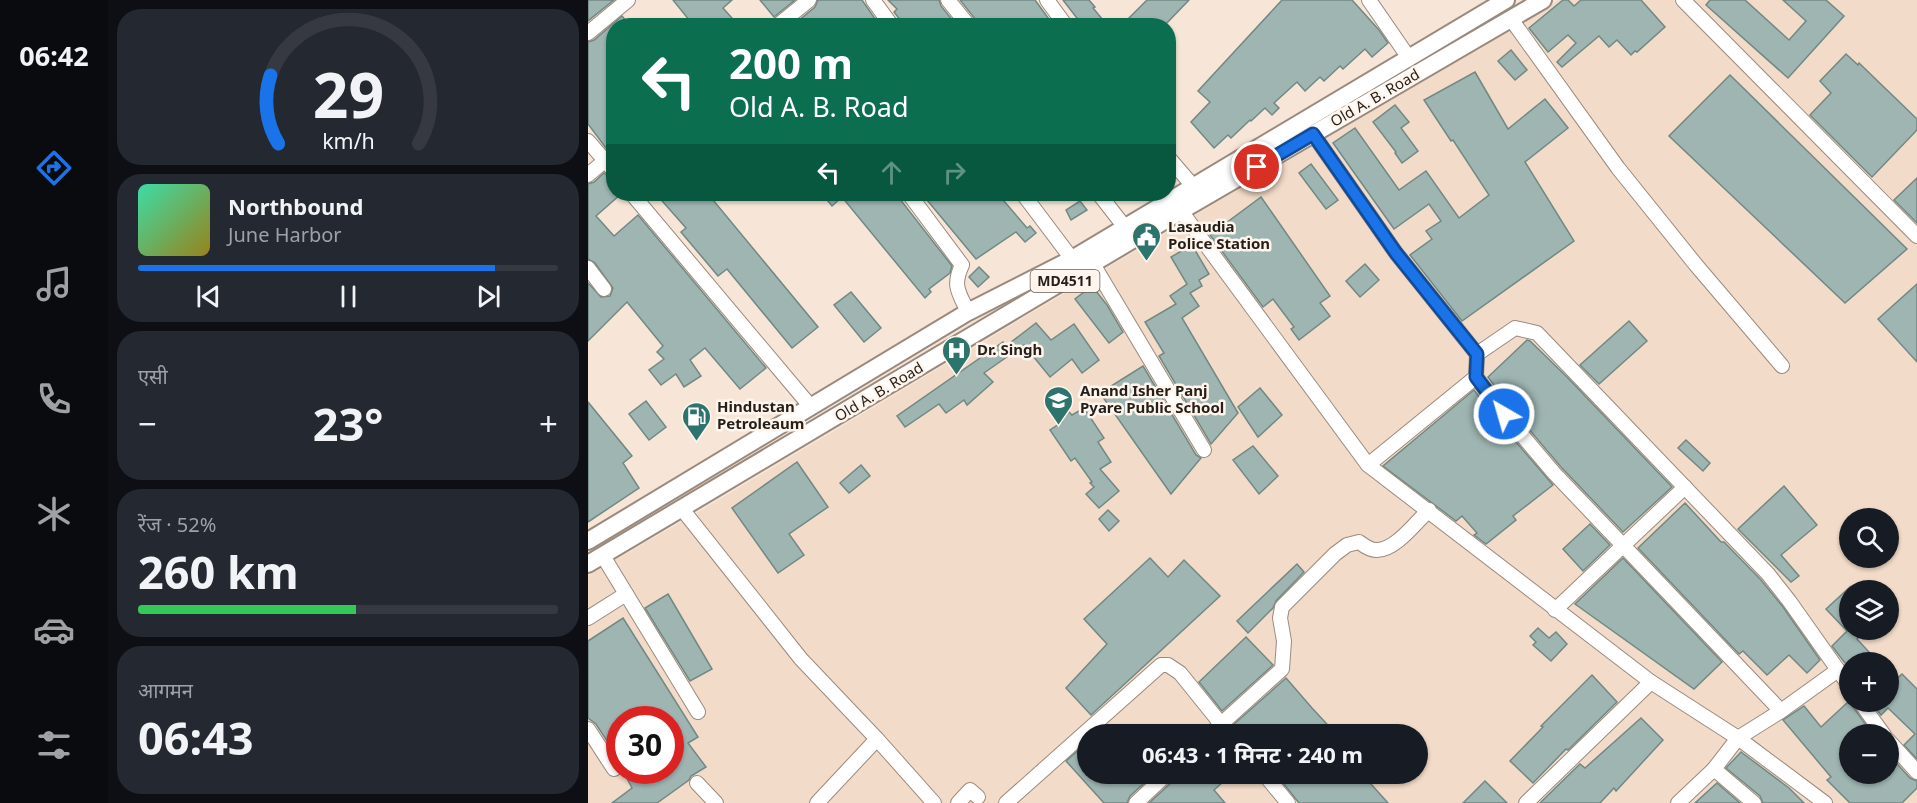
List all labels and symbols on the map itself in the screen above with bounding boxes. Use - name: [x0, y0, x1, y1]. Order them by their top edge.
- street label: Old A. B. Road: [1326, 64, 1423, 131]
- pin: [1231, 141, 1282, 192]
- place label: Lasaudia Police Station: [1168, 216, 1270, 253]
- public building icon: Lasaudia Police Station: [1131, 220, 1163, 262]
- road number: MD4511: [1030, 270, 1100, 292]
- hospital icon: Dr. Singh: [940, 334, 972, 376]
- place label: Dr. Singh: [977, 339, 1042, 359]
- street label: Old A. B. Road: [831, 357, 926, 425]
- place label: Anand Isher Panj Pyare Public School: [1080, 380, 1224, 417]
- position arrow: [1472, 382, 1536, 446]
- school or university icon: Anand Isher Panj Pyare Public School: [1043, 384, 1075, 426]
- place label: Hindustan Petroleaum: [717, 396, 804, 433]
- fuel station icon: Hindustan Petroleaum: [680, 400, 712, 442]
- speed limit sign: 30: [606, 706, 684, 784]

